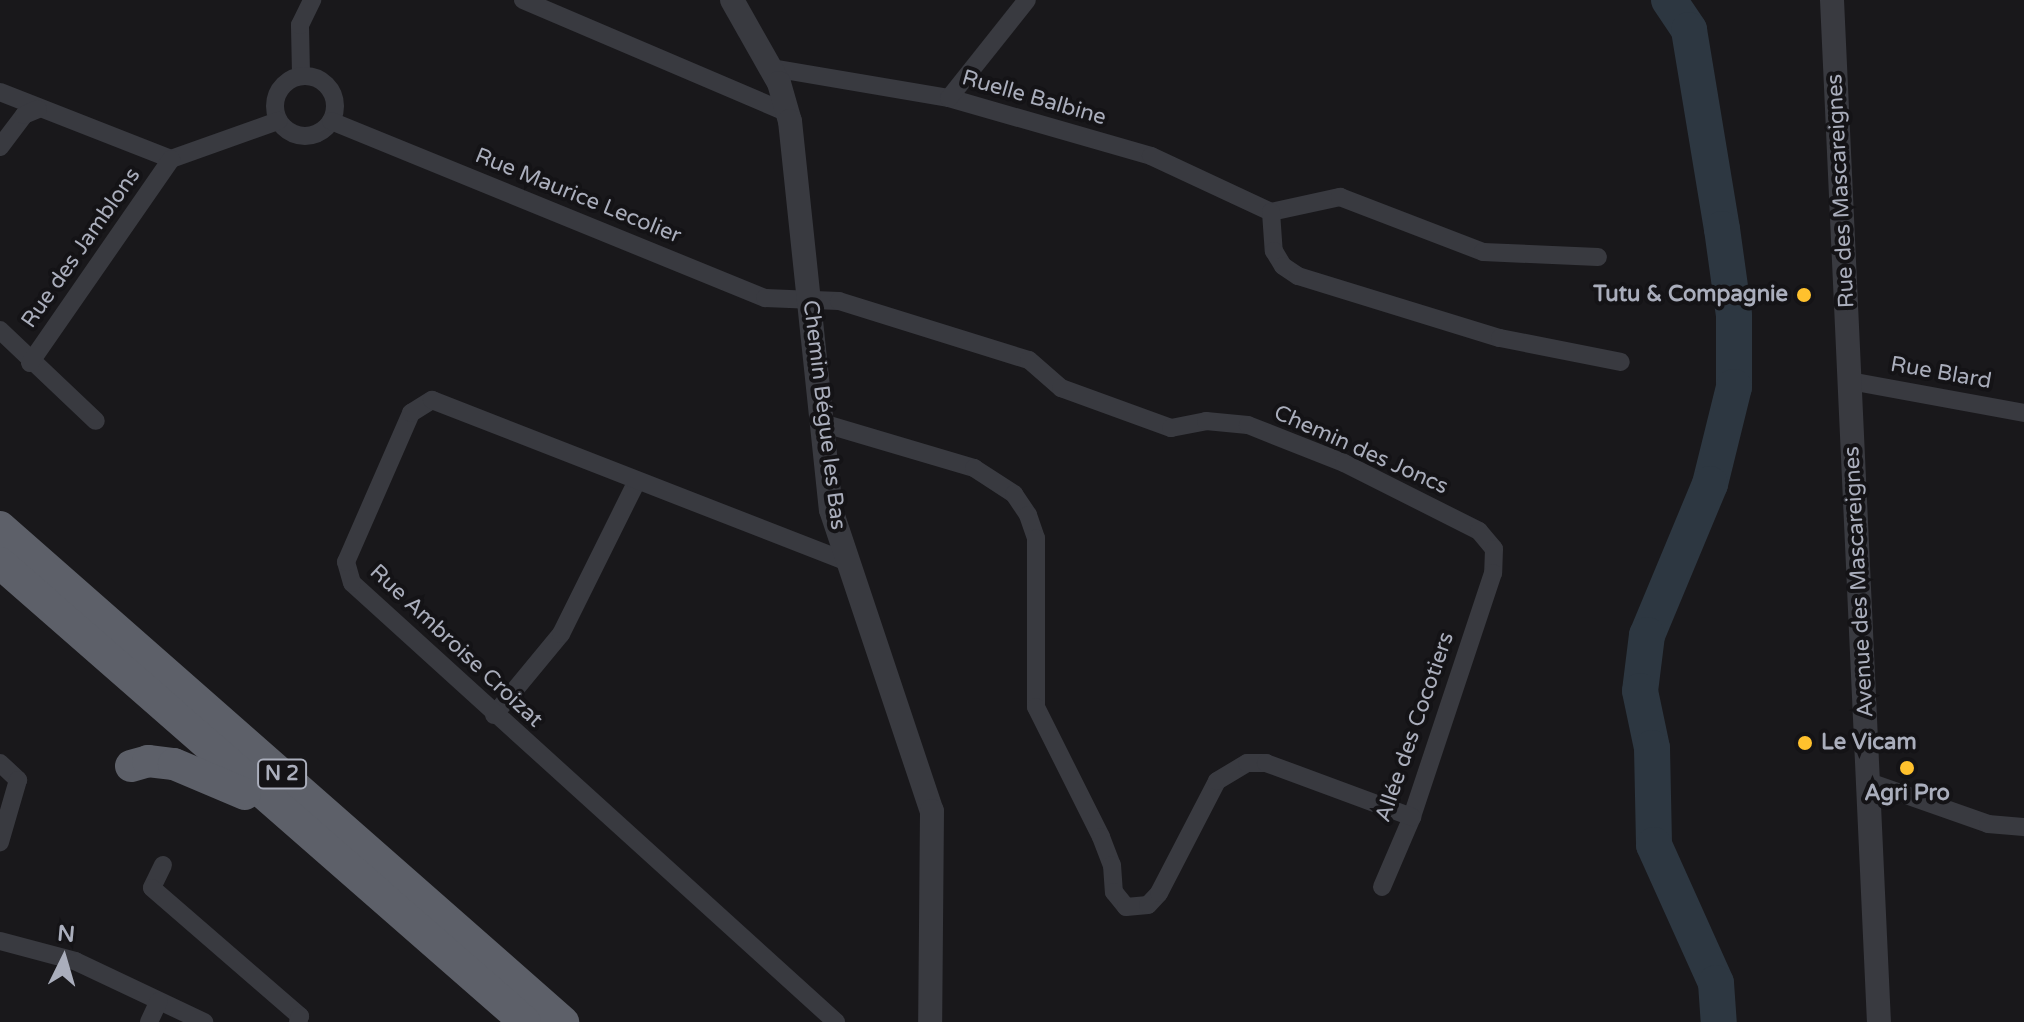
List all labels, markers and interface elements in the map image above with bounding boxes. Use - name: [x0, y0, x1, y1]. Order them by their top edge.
- street label: Ruelle Balbine: [959, 65, 1109, 131]
- street label: Rue des Mascareignes: [1822, 73, 1860, 309]
- street label: Rue Maurice Lecolier: [471, 143, 685, 249]
- street label: Rue des Jamblons: [16, 163, 146, 333]
- place label: Tutu & Compagnie: [1593, 282, 1788, 308]
- marker: Tutu & Compagnie: [1795, 286, 1813, 304]
- street label: Chemin Bégue les Bas: [797, 299, 851, 531]
- street label: Rue Blard: [1888, 351, 1994, 395]
- street label: Chemin des Joncs: [1270, 400, 1452, 500]
- street label: Avenue des Mascareignes: [1839, 446, 1879, 718]
- street label: Rue Ambroise Croizat: [364, 559, 548, 733]
- street label: Allée des Cocotiers: [1370, 629, 1460, 825]
- place label: Le Vicam: [1821, 730, 1917, 756]
- marker: Le Vicam: [1796, 734, 1814, 752]
- road number: N 2: [256, 758, 308, 790]
- marker: Agri Pro: [1898, 759, 1916, 777]
- place label: Agri Pro: [1864, 781, 1950, 807]
- north arrow: [24, 918, 104, 998]
- text: N: [56, 920, 76, 948]

